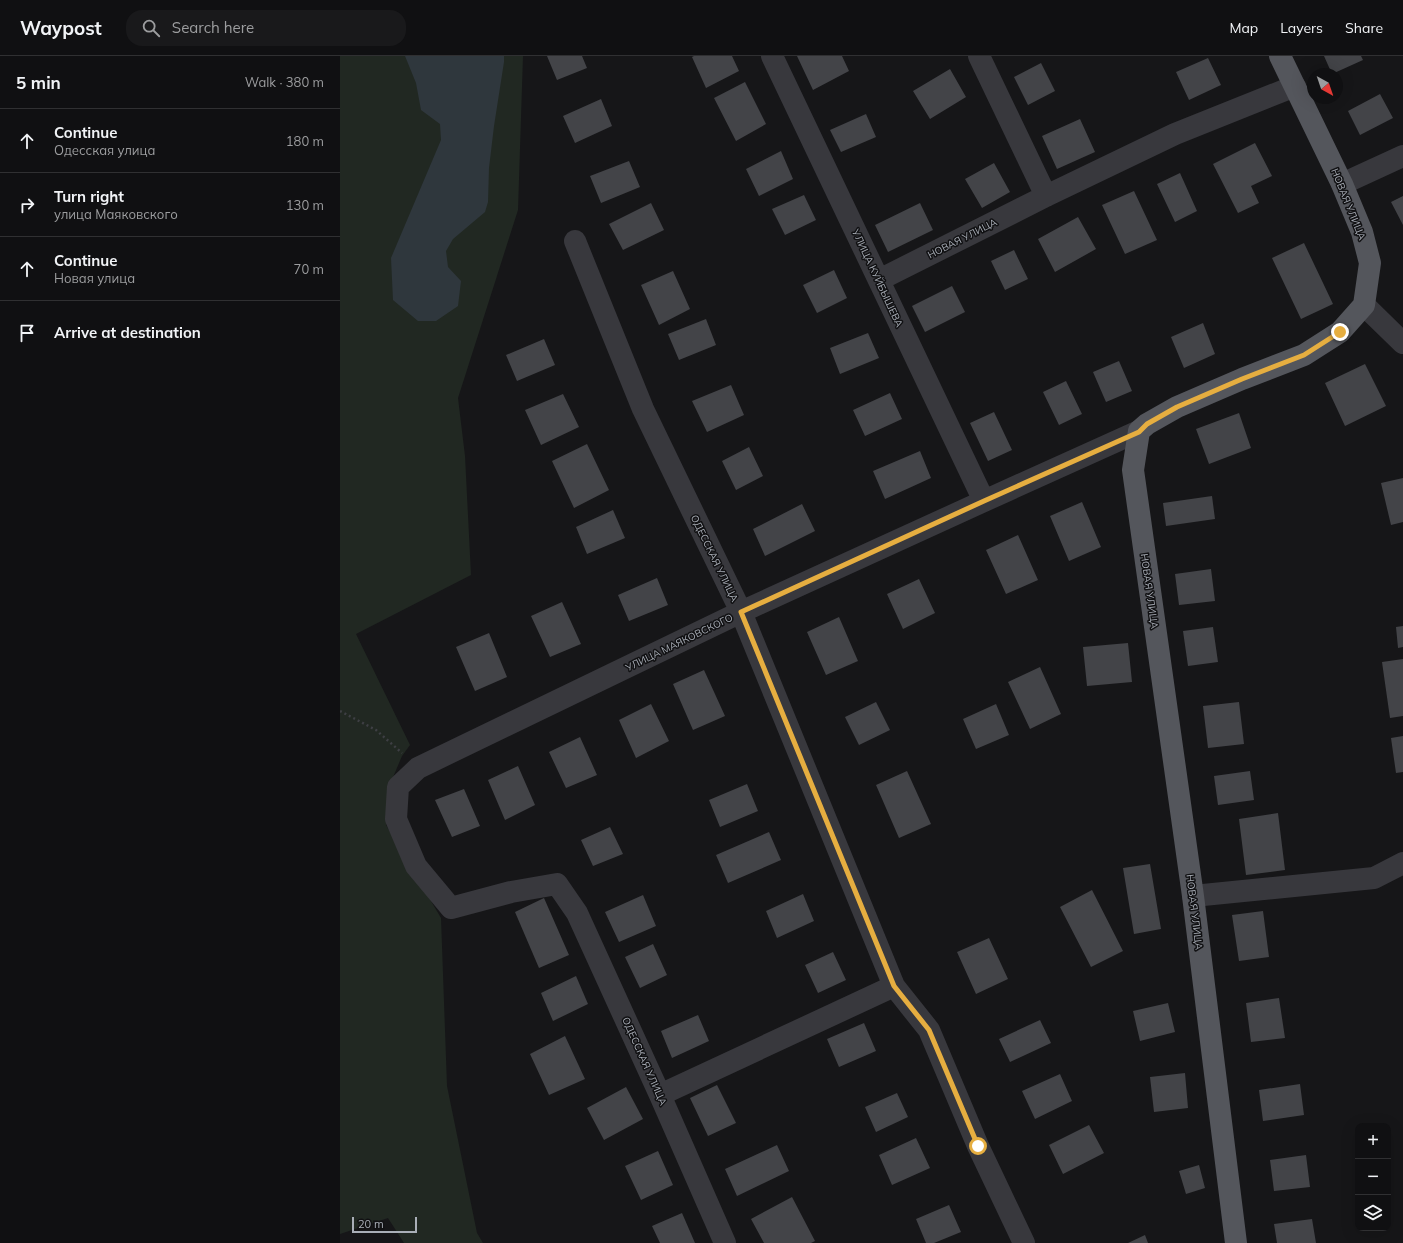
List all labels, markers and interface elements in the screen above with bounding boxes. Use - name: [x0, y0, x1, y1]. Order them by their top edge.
- search box: [126, 10, 406, 46]
- text: Waypost: [20, 16, 102, 40]
- icon: search: [140, 17, 162, 39]
- text: Search here: [172, 18, 254, 37]
- text: Map: [1229, 19, 1258, 37]
- text: Layers: [1280, 19, 1323, 37]
- text: Share: [1345, 19, 1383, 37]
- north arrow: [1307, 68, 1343, 104]
- text: 5 min: [16, 72, 61, 93]
- text: Walk · 380 m: [245, 74, 324, 90]
- text: Continue: [54, 123, 117, 142]
- icon: ahead: [16, 130, 38, 152]
- text: 180 m: [286, 133, 324, 149]
- text: Одесская улица: [54, 142, 155, 158]
- street label: НОВАЯ УЛИЦА: [1328, 167, 1369, 242]
- text: Turn right: [54, 187, 124, 206]
- icon: right: [16, 194, 38, 216]
- text: 130 m: [286, 197, 324, 213]
- text: улица Маяковского: [54, 206, 178, 222]
- street label: НОВАЯ УЛИЦА: [925, 215, 1000, 261]
- street label: УЛИЦА КУЙБЫШЕВА: [849, 226, 906, 330]
- text: Continue: [54, 251, 117, 270]
- icon: ahead: [16, 258, 38, 280]
- text: 70 m: [294, 261, 324, 277]
- text: Новая улица: [54, 270, 135, 286]
- icon: arrive: [16, 322, 38, 344]
- text: Arrive at destination: [54, 323, 201, 342]
- route end: [1331, 323, 1349, 341]
- street label: ОДЕССКАЯ УЛИЦА: [688, 513, 742, 604]
- street label: НОВАЯ УЛИЦА: [1138, 553, 1161, 630]
- street label: УЛИЦА МАЯКОВСКОГО: [623, 611, 735, 675]
- street label: НОВАЯ УЛИЦА: [1183, 874, 1206, 951]
- street label: ОДЕССКАЯ УЛИЦА: [619, 1015, 670, 1108]
- map controls: [1355, 1123, 1391, 1231]
- button: +: [1355, 1123, 1391, 1159]
- route start: [969, 1137, 987, 1155]
- button: −: [1355, 1159, 1391, 1195]
- button: layers: [1355, 1195, 1391, 1231]
- scale bar: [352, 1215, 417, 1234]
- text: 20 m: [358, 1217, 384, 1231]

